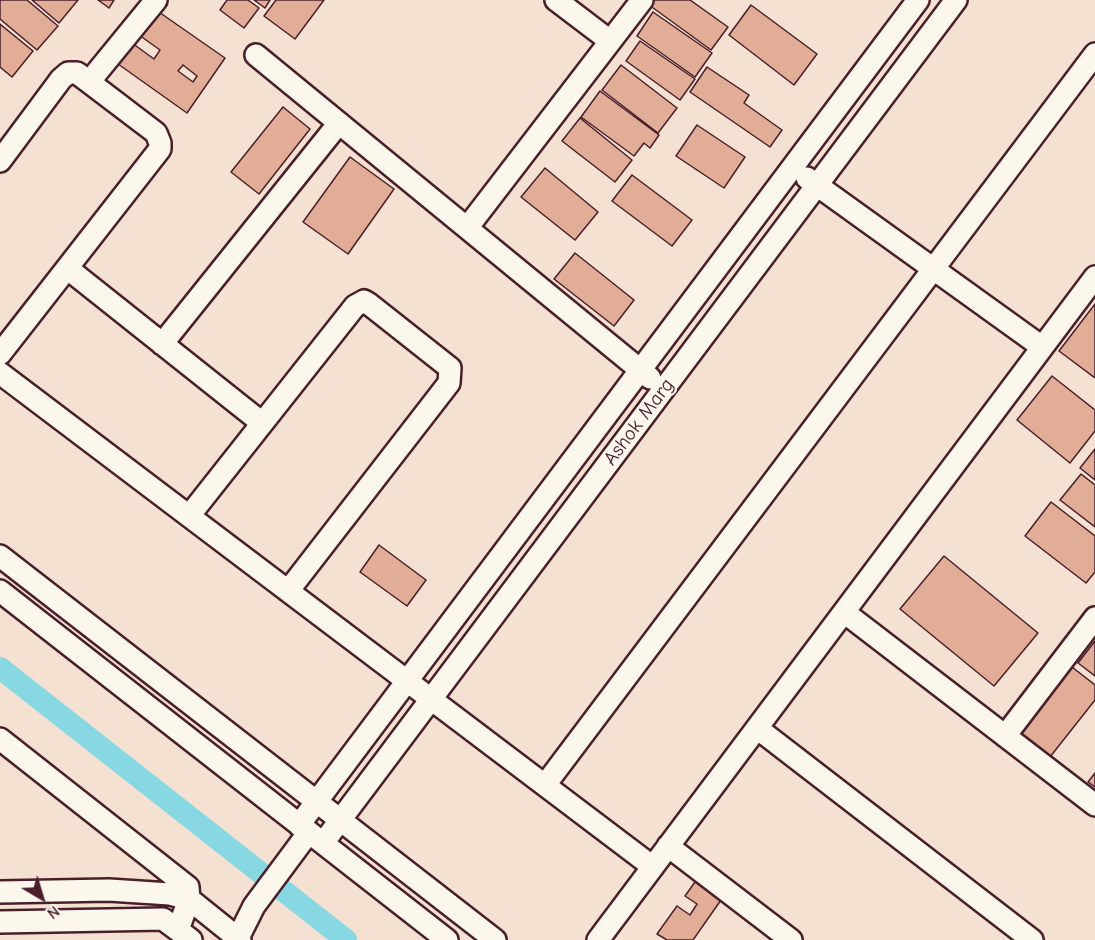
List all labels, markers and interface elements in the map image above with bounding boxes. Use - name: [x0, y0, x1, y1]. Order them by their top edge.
- street label: Ashok Marg: [599, 374, 679, 470]
- north arrow: [12, 868, 72, 928]
- text: N: [43, 902, 63, 922]

